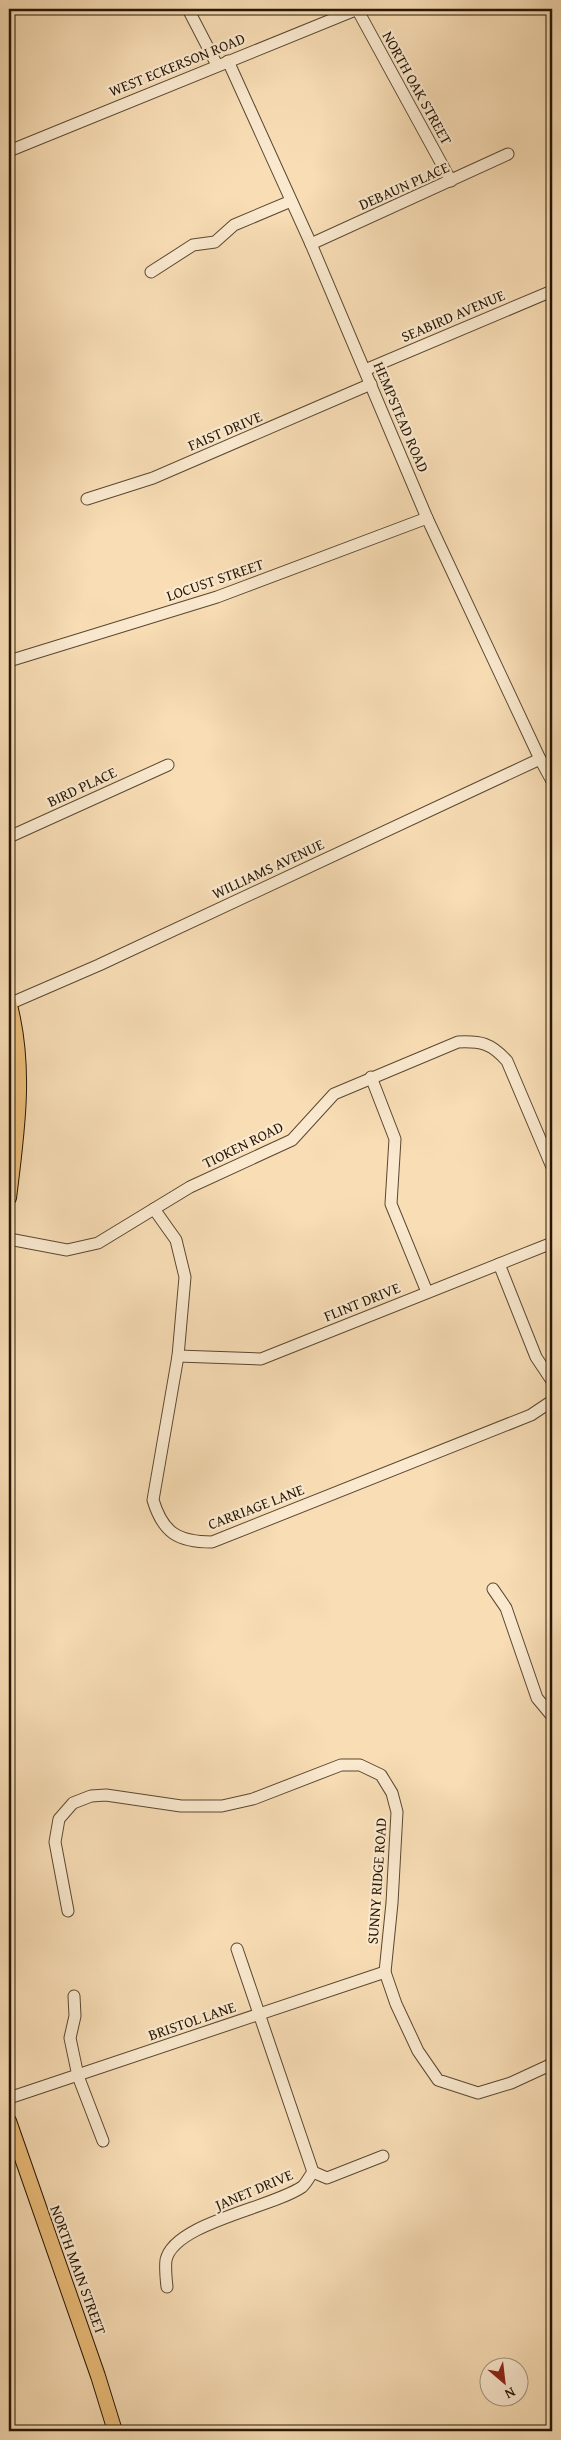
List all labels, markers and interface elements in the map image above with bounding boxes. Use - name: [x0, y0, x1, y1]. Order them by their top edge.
- street label: NORTH OAK STREET: [378, 27, 458, 149]
- street label: WEST ECKERSON ROAD: [106, 28, 248, 101]
- street label: DEBAUN PLACE: [355, 156, 453, 215]
- street label: SEABIRD AVENUE: [398, 284, 508, 347]
- street label: HEMPSTEAD ROAD: [369, 358, 434, 475]
- street label: FAIST DRIVE: [184, 405, 266, 456]
- street label: LOCUST STREET: [163, 553, 267, 606]
- street label: BIRD PLACE: [44, 761, 120, 812]
- street label: WILLIAMS AVENUE: [208, 833, 328, 904]
- street label: TIOKEN ROAD: [199, 1116, 287, 1173]
- street label: FLINT DRIVE: [321, 1277, 403, 1326]
- street label: CARRIAGE LANE: [205, 1478, 307, 1534]
- street label: SUNNY RIDGE ROAD: [362, 1817, 391, 1945]
- street label: BRISTOL LANE: [145, 1996, 239, 2045]
- street label: JANET DRIVE: [210, 2164, 296, 2216]
- street label: NORTH MAIN STREET: [45, 2202, 112, 2338]
- north arrow: [478, 2358, 528, 2408]
- text: N: [501, 2382, 519, 2405]

